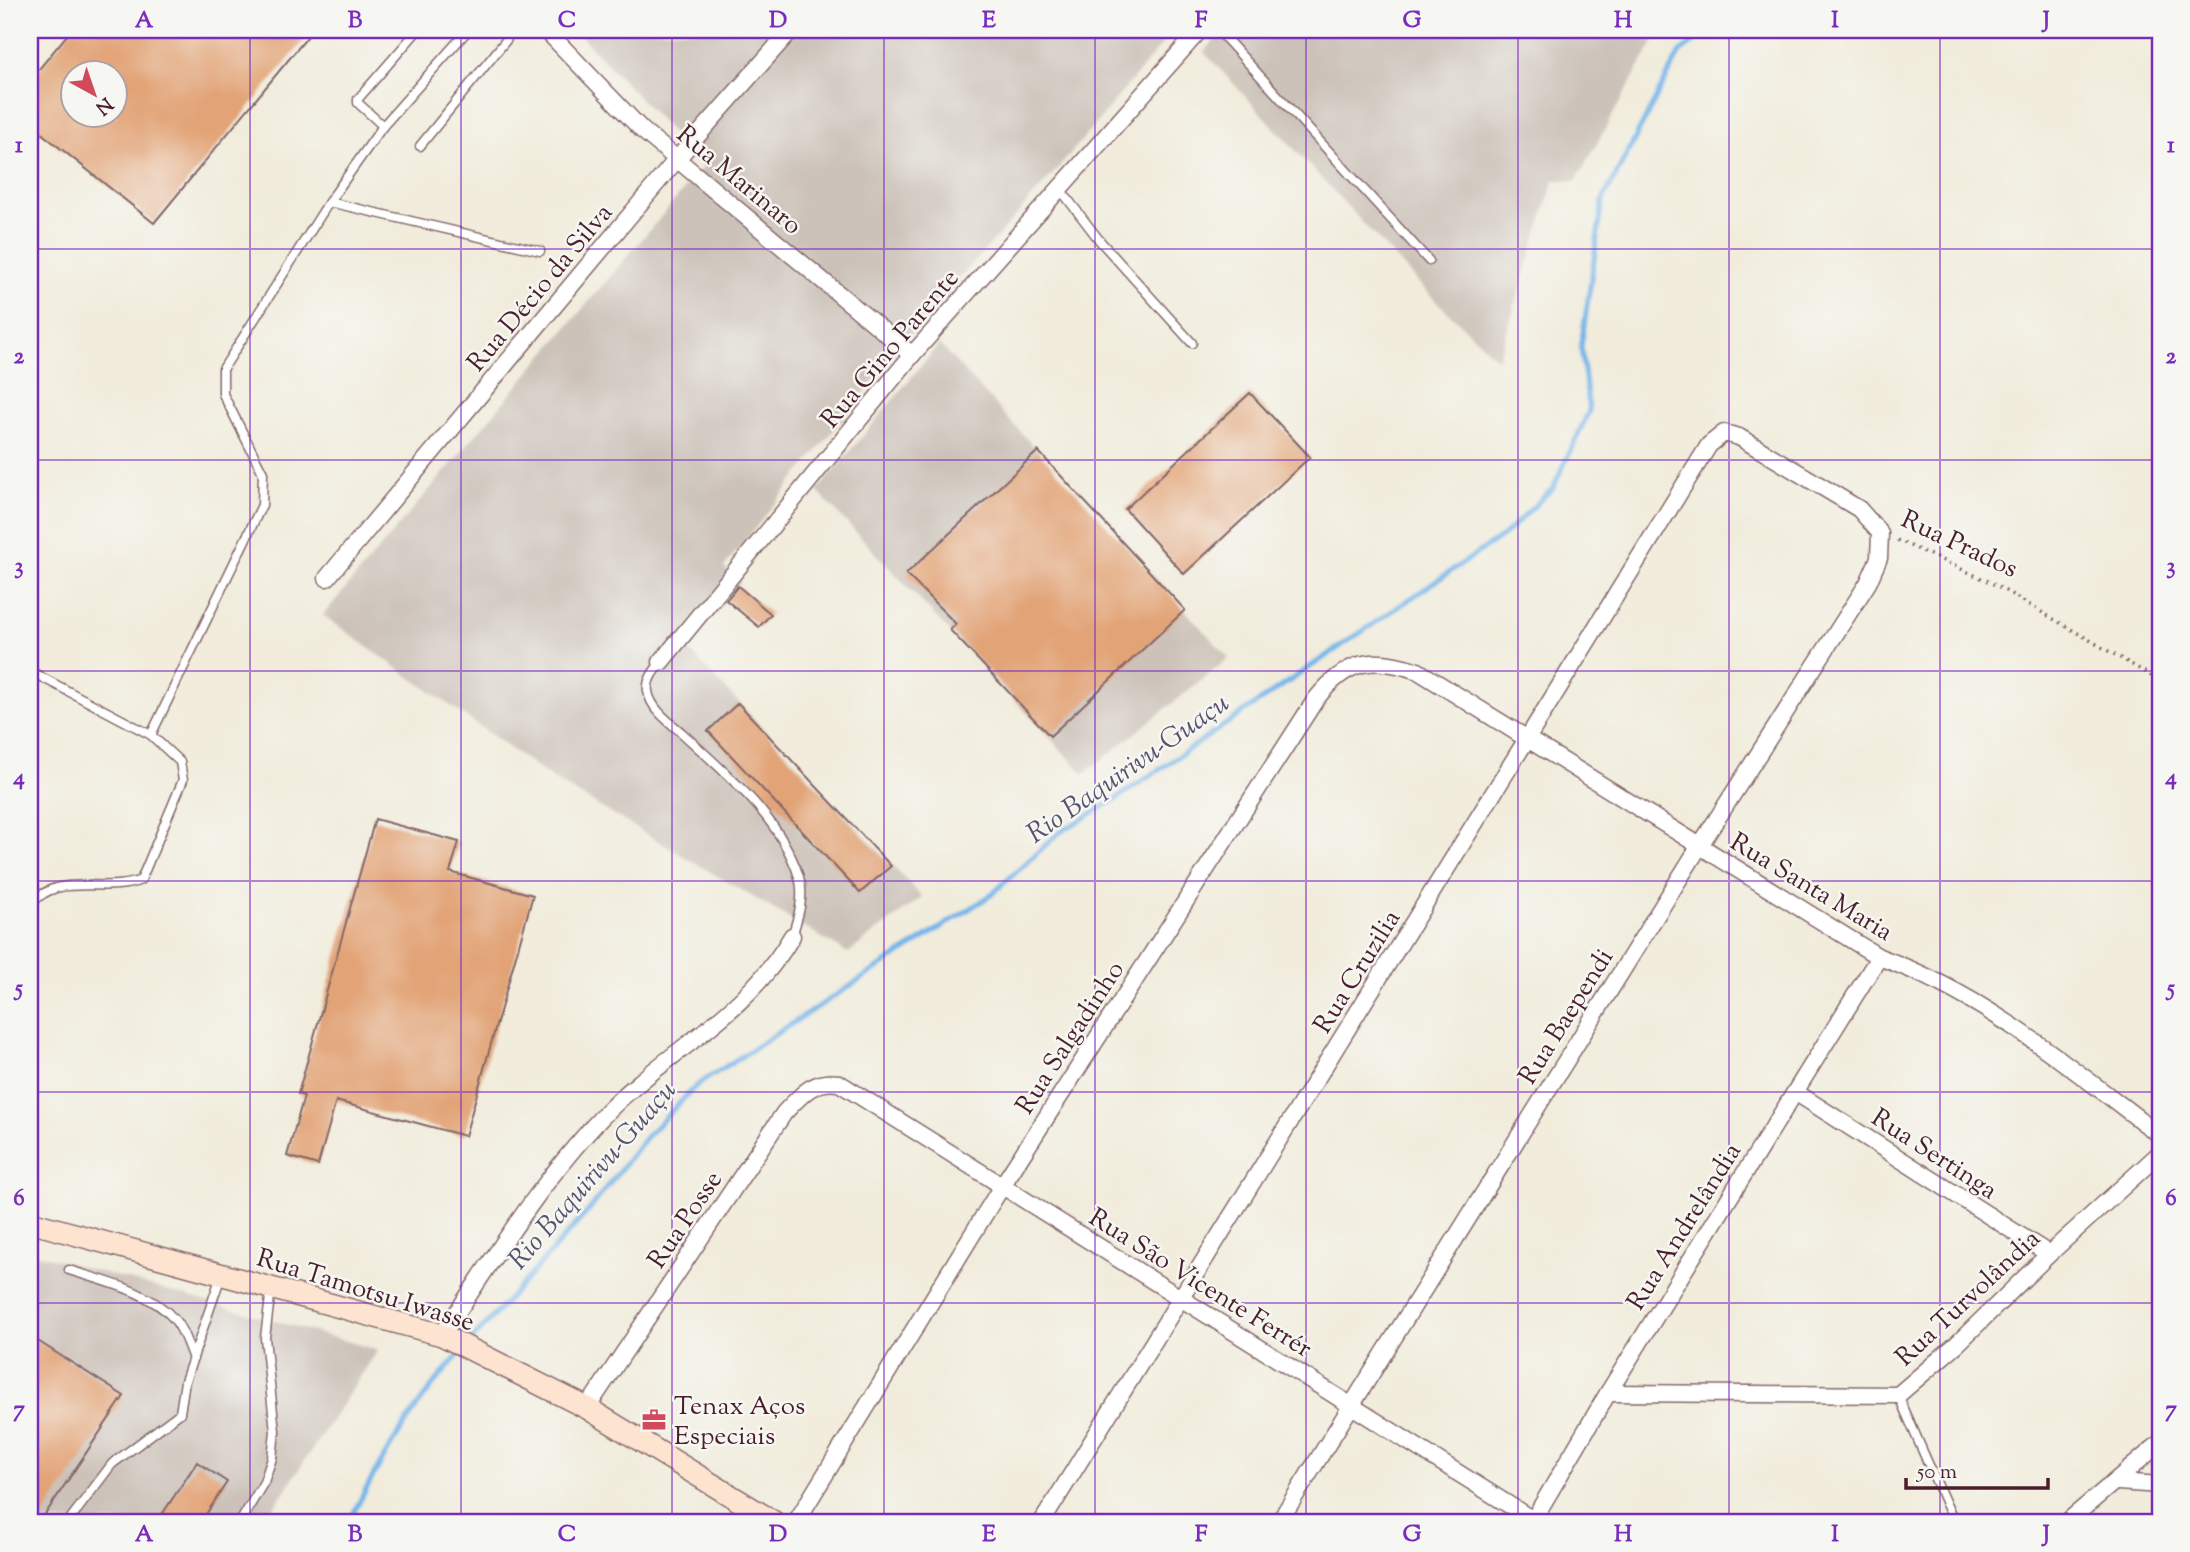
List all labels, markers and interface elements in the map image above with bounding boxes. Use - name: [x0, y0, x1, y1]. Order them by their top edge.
- text: A: [135, 5, 154, 38]
- text: B: [348, 5, 363, 38]
- text: C: [558, 5, 576, 38]
- text: D: [769, 5, 787, 38]
- text: E: [982, 5, 996, 38]
- text: F: [1195, 5, 1208, 38]
- text: G: [1403, 5, 1422, 38]
- text: H: [1614, 5, 1633, 38]
- text: I: [1831, 5, 1839, 38]
- text: J: [2041, 5, 2050, 38]
- north arrow: [60, 60, 130, 130]
- text: N: [89, 90, 118, 120]
- street label: Rua Marinaro: [668, 117, 809, 245]
- text: 1: [15, 130, 23, 163]
- text: 1: [2167, 130, 2175, 163]
- street label: Rua Décio da Silva: [459, 196, 622, 381]
- street label: Rua Gino Parente: [813, 262, 969, 437]
- text: 2: [14, 341, 25, 374]
- text: 2: [2166, 341, 2177, 374]
- street label: Rua Prados: [1894, 502, 2023, 588]
- text: 3: [14, 551, 24, 584]
- text: 3: [2166, 551, 2176, 584]
- water label: Rio Baquirivu-Guaçu: [1019, 684, 1238, 854]
- text: 4: [12, 762, 25, 795]
- text: 4: [2164, 762, 2177, 795]
- street label: Rua Santa Maria: [1722, 825, 1899, 951]
- street label: Rua Cruzilia: [1305, 903, 1411, 1041]
- street label: Rua Baependi: [1511, 942, 1624, 1092]
- street label: Rua Salgadinho: [1008, 955, 1135, 1122]
- text: 5: [13, 973, 23, 1006]
- text: 5: [2165, 973, 2175, 1006]
- water label: Rio Baquirivu-Guaçu: [500, 1072, 687, 1279]
- street label: Rua Sertinga: [1863, 1100, 2004, 1210]
- street label: Rua Andrelândia: [1619, 1136, 1751, 1318]
- street label: Rua Posse: [640, 1164, 732, 1277]
- text: 6: [13, 1183, 25, 1216]
- text: 6: [2165, 1183, 2177, 1216]
- street label: Rua São Vicente Ferrér: [1081, 1200, 1319, 1368]
- street label: Rua Turvolândia: [1888, 1222, 2050, 1376]
- street label: Rua Tamotsu Iwasse: [252, 1241, 479, 1342]
- place label: Tenax Aços Especiais: [674, 1389, 805, 1456]
- text: 7: [13, 1394, 25, 1427]
- text: 7: [2165, 1394, 2177, 1427]
- office icon: Tenax Aços Especiais: [640, 1406, 668, 1434]
- scale bar: [1906, 1447, 2048, 1491]
- text: 50 m: [1916, 1458, 1957, 1488]
- text: A: [135, 1519, 154, 1552]
- text: B: [348, 1519, 363, 1552]
- text: C: [558, 1519, 576, 1552]
- text: D: [769, 1519, 787, 1552]
- text: E: [982, 1519, 996, 1552]
- text: F: [1195, 1519, 1208, 1552]
- text: G: [1403, 1519, 1422, 1552]
- text: H: [1614, 1519, 1633, 1552]
- text: I: [1831, 1519, 1839, 1552]
- text: J: [2041, 1519, 2050, 1552]

